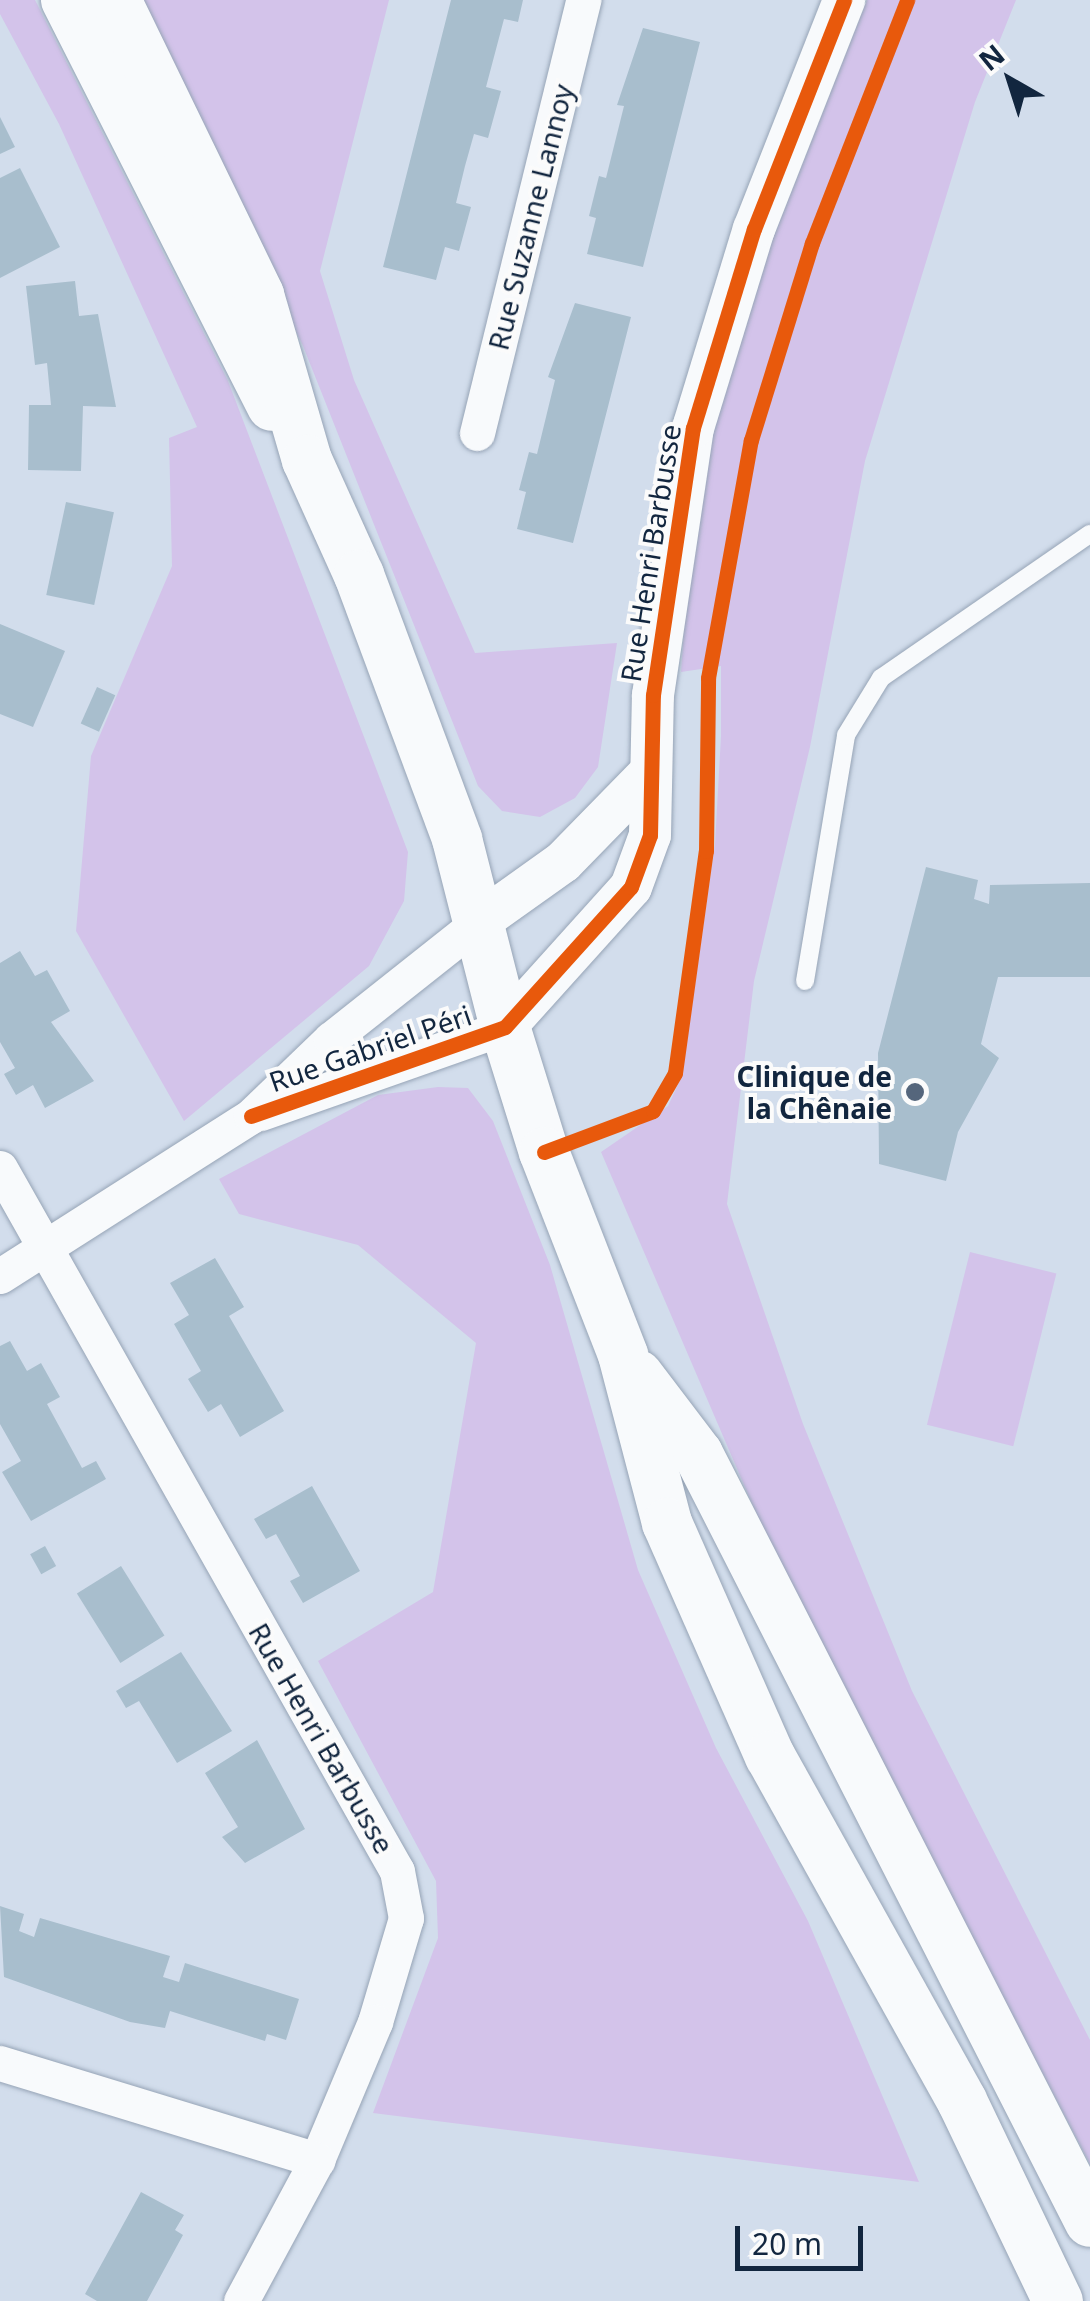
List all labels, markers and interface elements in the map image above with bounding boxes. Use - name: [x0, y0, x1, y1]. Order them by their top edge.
- north arrow: [960, 30, 1060, 130]
- text: N: [970, 35, 1012, 79]
- street label: Rue Suzanne Lannoy: [481, 81, 579, 353]
- street label: Rue Henri Barbusse: [613, 422, 687, 684]
- street label: Rue Gabriel Péri: [264, 998, 476, 1098]
- place label: Clinique de la Chênaie: [736, 1059, 892, 1125]
- marker: Clinique de la Chênaie: [902, 1079, 928, 1105]
- street label: Rue Henri Barbusse: [242, 1617, 402, 1859]
- scale bar: [740, 2206, 868, 2268]
- text: 20 m: [752, 2223, 822, 2264]

